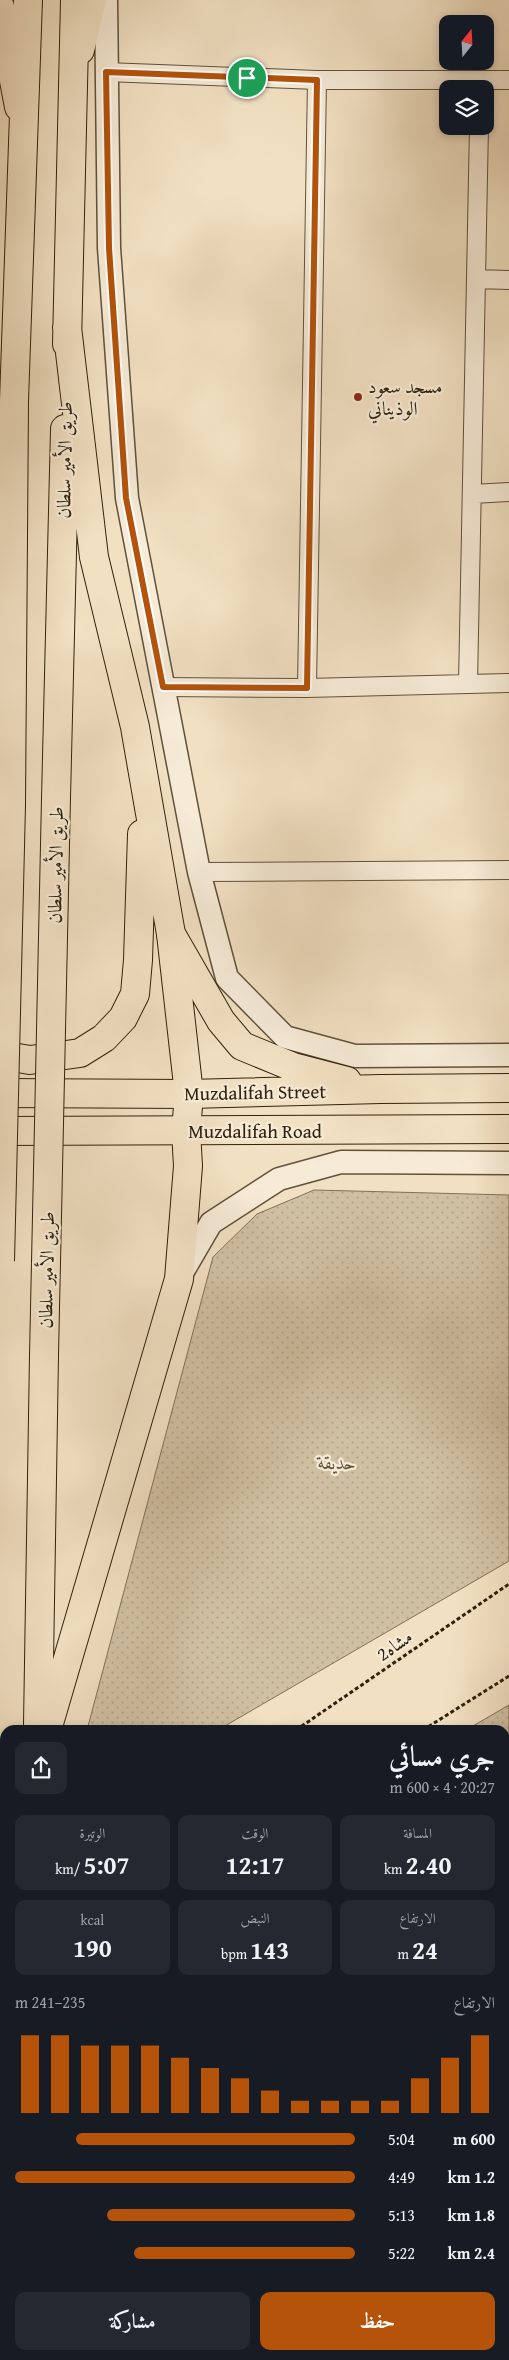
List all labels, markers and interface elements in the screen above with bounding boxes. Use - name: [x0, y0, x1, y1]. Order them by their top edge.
- north arrow: [439, 15, 494, 70]
- map controls: [439, 15, 494, 135]
- pin: [226, 57, 268, 99]
- icon: arrive: [233, 64, 261, 92]
- button: layers: [439, 80, 494, 135]
- place label: مسجد سعود الوذيناني: [368, 372, 442, 424]
- marker: مسجد سعود الوذيناني: [352, 391, 364, 403]
- street label: طريق الأمير سلطان: [49, 401, 79, 519]
- street label: طريق الأمير سلطان: [40, 806, 70, 924]
- street label: Muzdalifah Street: [184, 1077, 327, 1107]
- street label: Muzdalifah Road: [188, 1117, 323, 1145]
- street label: طريق الأمير سلطان: [31, 1211, 61, 1329]
- park label: حديقة: [316, 1448, 356, 1476]
- street label: مشاه2: [370, 1622, 418, 1668]
- text: جري مسائي: [389, 1735, 495, 1776]
- button: share: [15, 1742, 67, 1794]
- text: 20:27 · 4 × 600 m: [390, 1775, 495, 1799]
- text: الوتيرة: [79, 1823, 105, 1843]
- text: الوقت: [242, 1823, 268, 1843]
- text: المسافة: [403, 1823, 432, 1843]
- text: 5:07: [83, 1847, 129, 1883]
- text: 12:17: [226, 1847, 284, 1883]
- text: 2.40: [406, 1847, 451, 1883]
- text: /km: [55, 1859, 83, 1879]
- text: km: [384, 1859, 406, 1879]
- text: النبض: [241, 1908, 269, 1928]
- text: الارتفاع: [400, 1908, 436, 1928]
- text: kcal: [80, 1910, 104, 1930]
- text: 190: [73, 1930, 112, 1966]
- text: 143: [250, 1932, 289, 1968]
- text: 24: [412, 1932, 438, 1968]
- text: bpm: [221, 1944, 250, 1964]
- text: m: [397, 1944, 412, 1964]
- text: 235–241 m: [15, 1990, 85, 2014]
- text: الارتفاع: [453, 1990, 495, 2014]
- text: 5:04: [388, 2127, 415, 2151]
- text: 600 m: [453, 2127, 495, 2151]
- text: 4:49: [388, 2165, 415, 2189]
- text: 1.2 km: [448, 2165, 495, 2189]
- text: 5:13: [388, 2203, 415, 2227]
- text: 1.8 km: [448, 2203, 495, 2227]
- text: 5:22: [388, 2241, 415, 2265]
- text: 2.4 km: [448, 2241, 495, 2265]
- button: مشاركة: [15, 2292, 250, 2350]
- button: حفظ: [260, 2292, 495, 2350]

